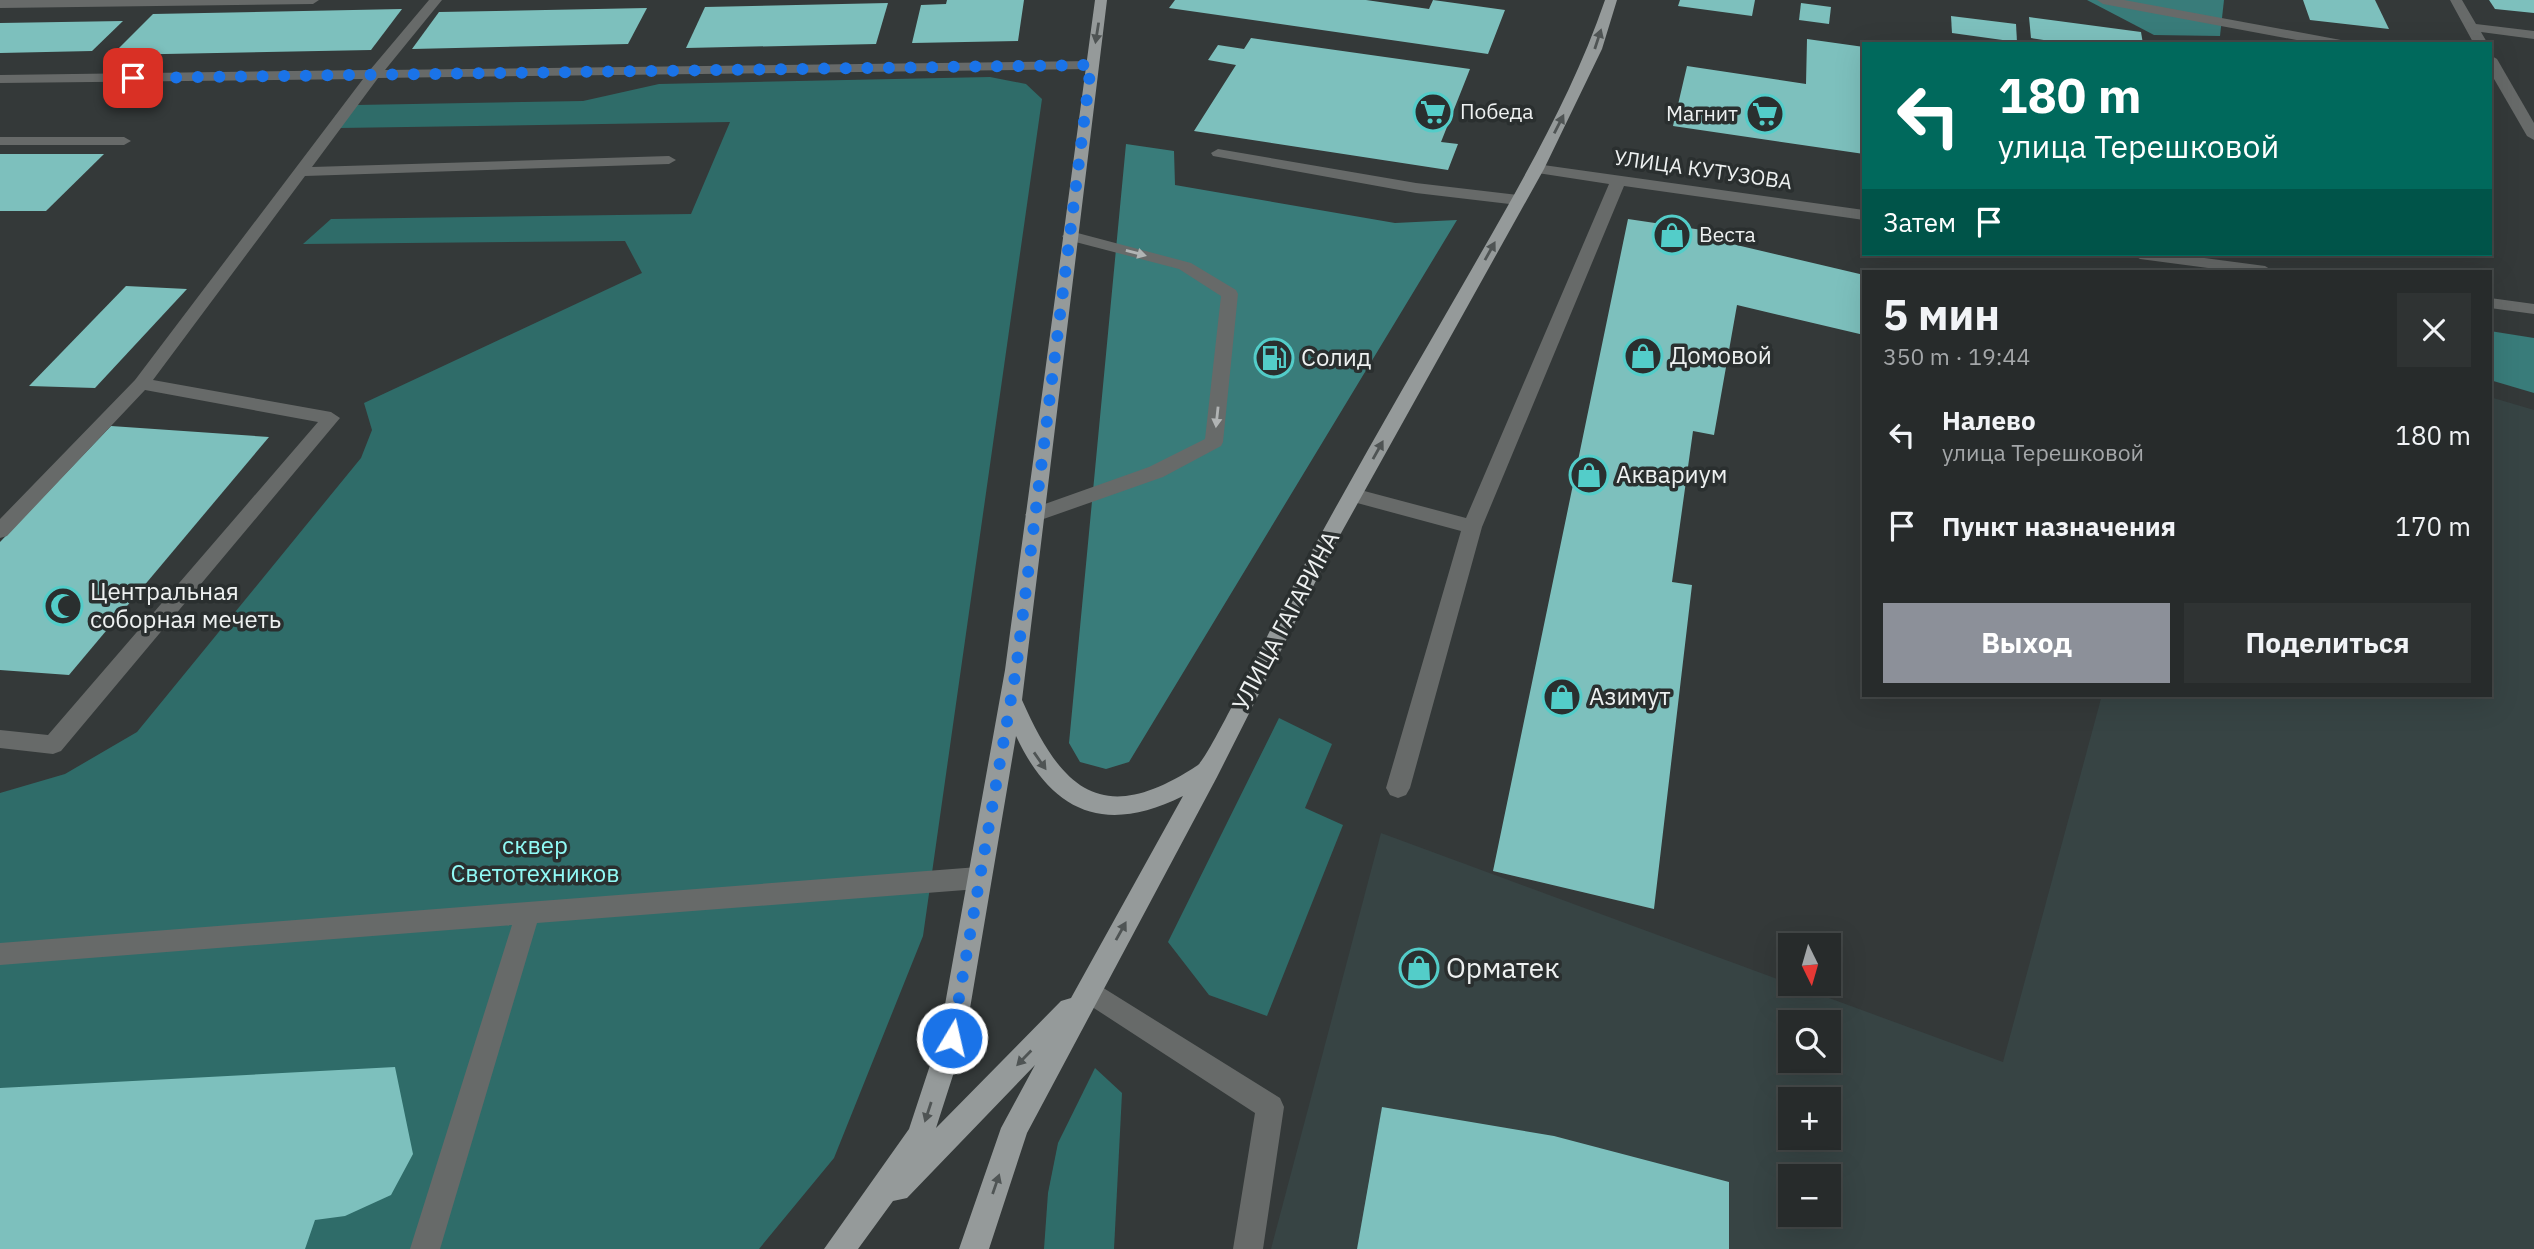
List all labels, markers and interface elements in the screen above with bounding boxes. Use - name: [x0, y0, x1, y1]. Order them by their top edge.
- one-way arrow: [1091, 22, 1102, 44]
- one-way arrow: [1593, 29, 1604, 50]
- pin: [103, 48, 163, 108]
- icon: arrive: [114, 59, 152, 97]
- text: 180 m: [1998, 63, 2142, 126]
- icon: left: [1883, 70, 1974, 161]
- supermarket icon: Победа: [1412, 91, 1454, 133]
- supermarket icon: Магнит: [1744, 93, 1786, 135]
- place label: Победа: [1460, 97, 1534, 125]
- place label: Магнит: [1666, 99, 1738, 127]
- one-way arrow: [1553, 114, 1565, 133]
- text: улица Терешковой: [1998, 125, 2279, 167]
- street label: УЛИЦА КУТУЗОВА: [1612, 143, 1794, 195]
- icon: arrive: [1970, 203, 2008, 241]
- text: Затем: [1883, 205, 1956, 239]
- shop icon: Веста: [1651, 214, 1693, 256]
- place label: Веста: [1699, 220, 1756, 248]
- one-way arrow: [1483, 241, 1495, 261]
- one-way arrow: [1125, 248, 1147, 259]
- text: 5 мин: [1883, 287, 2000, 342]
- button: close: [2397, 293, 2471, 367]
- shop icon: Домовой: [1622, 335, 1664, 377]
- fuel station icon: Солид: [1253, 337, 1295, 379]
- place label: Домовой: [1670, 339, 1772, 371]
- place label: Солид: [1301, 341, 1371, 373]
- text: 350 m · 19:44: [1883, 341, 2030, 371]
- text: Налево: [1942, 403, 2036, 437]
- one-way arrow: [1211, 406, 1222, 428]
- icon: left: [1883, 416, 1921, 454]
- text: 180 m: [2395, 418, 2471, 452]
- text: улица Терешковой: [1942, 437, 2144, 467]
- one-way arrow: [1372, 440, 1384, 459]
- shop icon: Аквариум: [1568, 454, 1610, 496]
- place label: Аквариум: [1616, 458, 1727, 490]
- icon: arrive: [1883, 507, 1921, 545]
- text: Пункт назначения: [1942, 509, 2176, 543]
- text: 170 m: [2395, 509, 2471, 543]
- street label: УЛИЦА ГАГАРИНА: [1224, 525, 1346, 716]
- place label: Центральная соборная мечеть: [90, 575, 281, 635]
- mosque icon: Центральная соборная мечеть: [42, 585, 84, 627]
- button: Выход: [1883, 603, 2170, 683]
- button: Поделиться: [2184, 603, 2471, 683]
- shop icon: Азимут: [1541, 676, 1583, 718]
- place label: Азимут: [1589, 680, 1671, 712]
- one-way arrow: [1033, 752, 1047, 770]
- park label: сквер Светотехников: [450, 829, 620, 889]
- one-way arrow: [1115, 922, 1127, 941]
- north arrow: [1778, 933, 1841, 996]
- map controls: [1778, 933, 1841, 1227]
- shop icon: Орматек: [1398, 947, 1440, 989]
- place label: Орматек: [1446, 949, 1560, 986]
- position arrow: [915, 1001, 989, 1075]
- button: search: [1778, 1010, 1841, 1073]
- one-way arrow: [1016, 1049, 1032, 1066]
- button: +: [1778, 1087, 1841, 1150]
- one-way arrow: [922, 1101, 933, 1122]
- button: −: [1778, 1164, 1841, 1227]
- one-way arrow: [991, 1174, 1002, 1195]

